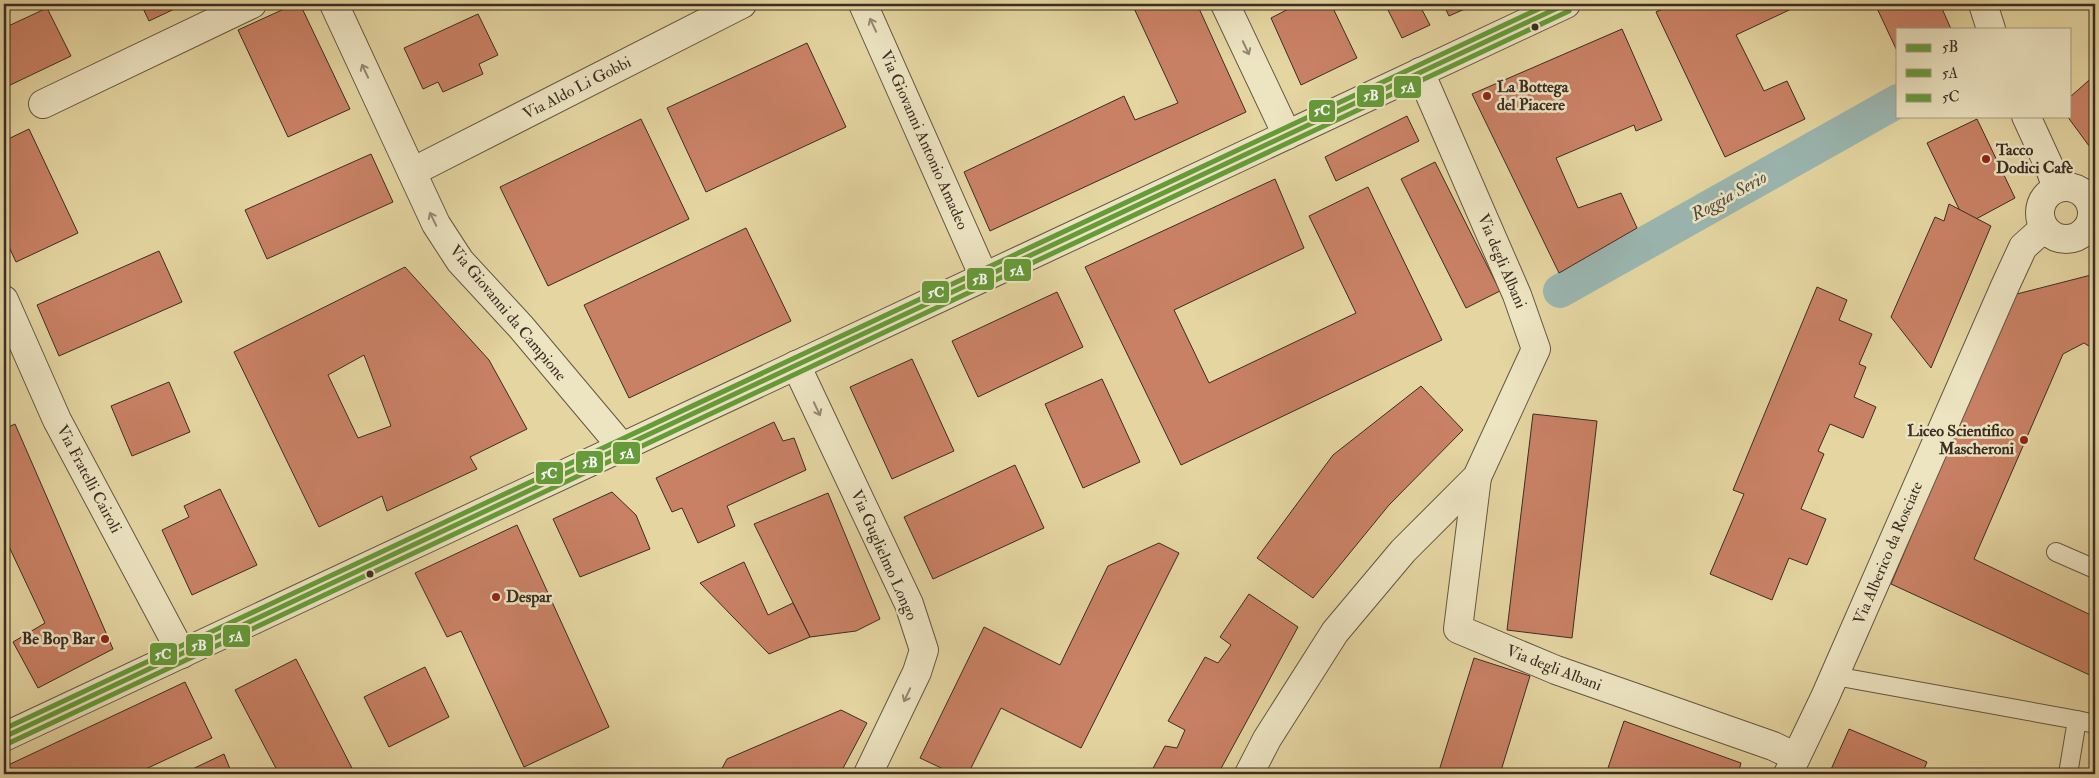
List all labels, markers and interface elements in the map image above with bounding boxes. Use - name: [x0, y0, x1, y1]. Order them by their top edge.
- one-way arrow: [867, 18, 877, 33]
- unlabelled marker: [1530, 22, 1540, 32]
- legend: [1896, 28, 2072, 118]
- text: 5B: [1942, 38, 1958, 57]
- one-way arrow: [1242, 40, 1251, 55]
- street label: Via Giovanni Antonio Amadeo: [875, 47, 973, 233]
- street label: Via Aldo Li Gobbi: [520, 52, 634, 124]
- one-way arrow: [360, 64, 370, 79]
- text: 5A: [1942, 64, 1959, 83]
- line badge: 5A: [1393, 75, 1422, 99]
- place label: La Bottega del Piacere: [1497, 77, 1569, 115]
- text: 5A: [1400, 79, 1416, 96]
- line badge: 5B: [1356, 84, 1385, 108]
- text: 5B: [1363, 87, 1379, 104]
- text: 5C: [1942, 88, 1960, 107]
- marker: La Bottega del Piacere: [1481, 90, 1493, 102]
- line badge: 5C: [1308, 99, 1336, 123]
- text: 5C: [1314, 102, 1330, 119]
- place label: Tacco Dodici Cafè: [1995, 140, 2073, 178]
- marker: Tacco Dodici Cafè: [1980, 153, 1992, 165]
- water label: Roggia Serio: [1686, 166, 1771, 227]
- street label: Via degli Albani: [1473, 211, 1531, 311]
- one-way arrow: [428, 212, 438, 227]
- street label: Via Giovanni da Campione: [444, 241, 571, 386]
- line badge: 5A: [1003, 258, 1032, 282]
- text: 5A: [1009, 262, 1025, 279]
- line badge: 5B: [966, 267, 995, 291]
- text: 5B: [972, 271, 988, 288]
- line badge: 5C: [921, 280, 950, 304]
- text: 5C: [928, 284, 944, 301]
- one-way arrow: [812, 401, 822, 416]
- street label: Via Fratelli Cairoli: [52, 421, 126, 537]
- place label: Liceo Scientifico Mascheroni: [1907, 421, 2015, 459]
- marker: Liceo Scientifico Mascheroni: [2018, 434, 2030, 446]
- line badge: 5A: [612, 441, 641, 465]
- text: 5A: [619, 445, 635, 462]
- line badge: 5B: [575, 450, 604, 474]
- text: 5B: [582, 454, 598, 471]
- line badge: 5C: [535, 461, 564, 485]
- text: 5C: [541, 465, 557, 482]
- street label: Via Alberico da Rosciate: [1849, 478, 1927, 627]
- street label: Via Guglielmo Longo: [846, 487, 922, 624]
- unlabelled marker: [365, 569, 375, 579]
- place label: Despar: [506, 587, 553, 608]
- marker: Despar: [490, 591, 502, 603]
- line badge: 5A: [222, 624, 251, 648]
- text: 5A: [228, 628, 244, 645]
- place label: Be Bop Bar: [22, 629, 96, 650]
- marker: Be Bop Bar: [99, 633, 111, 645]
- line badge: 5B: [185, 633, 214, 657]
- text: 5B: [191, 637, 207, 654]
- street label: Via degli Albani: [1503, 641, 1605, 695]
- line badge: 5C: [149, 642, 178, 666]
- text: 5C: [155, 646, 171, 663]
- one-way arrow: [901, 687, 911, 702]

